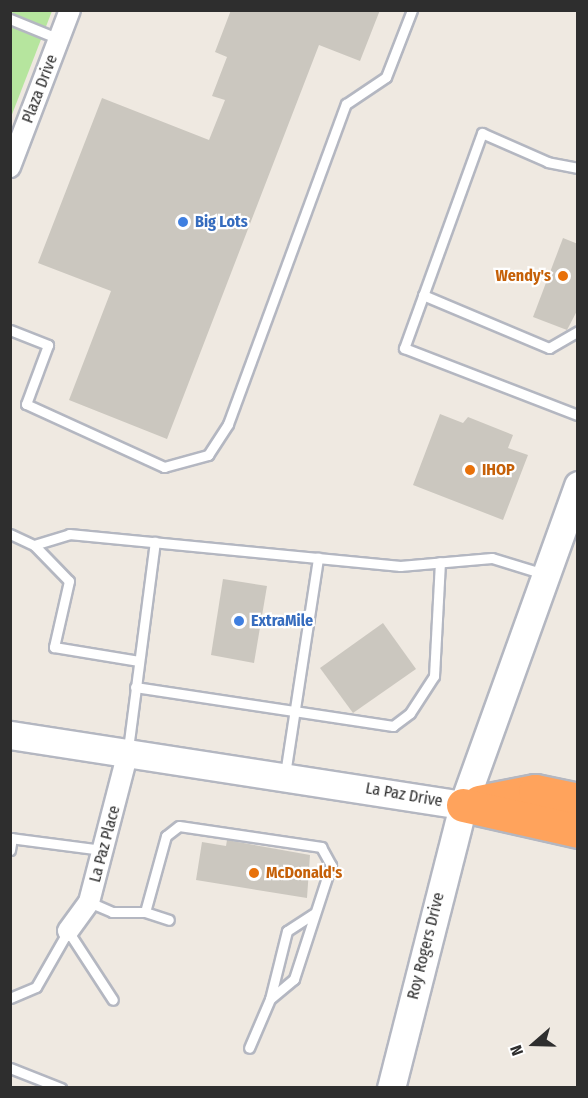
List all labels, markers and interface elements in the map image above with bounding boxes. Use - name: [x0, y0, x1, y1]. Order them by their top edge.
- street label: Plaza Drive: [18, 52, 62, 126]
- place label: Big Lots: [195, 212, 248, 232]
- marker: Big Lots: [176, 215, 190, 229]
- place label: Wendy's: [496, 266, 551, 286]
- marker: Wendy's: [556, 269, 570, 283]
- place label: IHOP: [482, 460, 515, 480]
- marker: IHOP: [463, 463, 477, 477]
- place label: ExtraMile: [251, 611, 313, 631]
- marker: ExtraMile: [232, 614, 246, 628]
- street label: La Paz Drive: [364, 779, 444, 811]
- street label: La Paz Place: [86, 804, 124, 884]
- place label: McDonald's: [266, 863, 342, 883]
- marker: McDonald's: [247, 866, 261, 880]
- street label: Roy Rogers Drive: [403, 890, 449, 1002]
- north arrow: [504, 1014, 564, 1074]
- text: N: [506, 1043, 527, 1058]

